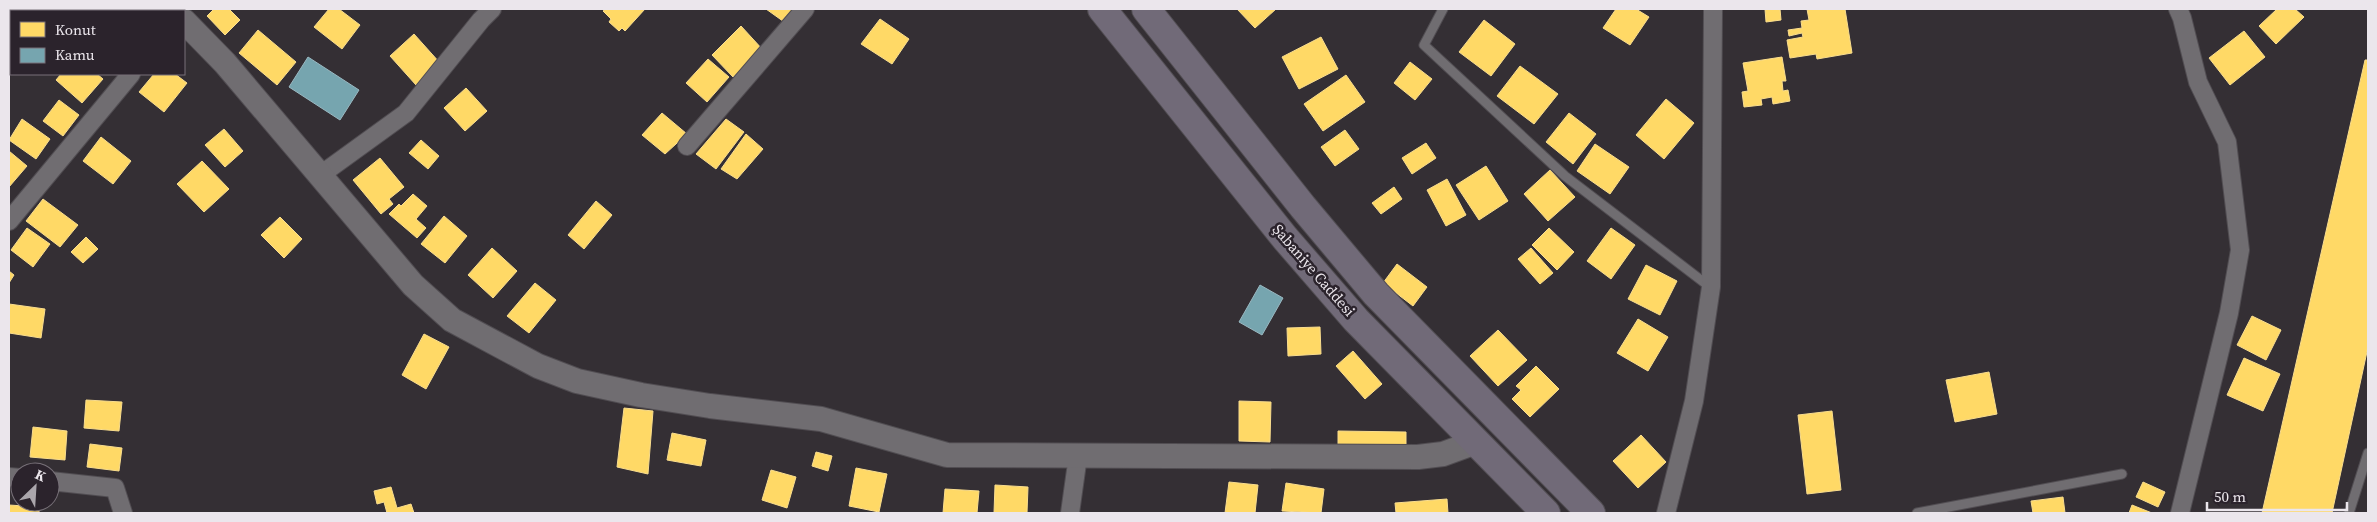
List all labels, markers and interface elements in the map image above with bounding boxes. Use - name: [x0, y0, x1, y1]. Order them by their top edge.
- legend: [10, 10, 185, 75]
- text: Konut: [55, 19, 96, 40]
- text: Kamu: [55, 44, 95, 65]
- street label: Şabaniye Caddesi: [1268, 219, 1360, 321]
- north arrow: [10, 462, 60, 512]
- text: K: [32, 464, 49, 486]
- scale bar: [2207, 480, 2347, 512]
- text: 50 m: [2214, 486, 2246, 507]

